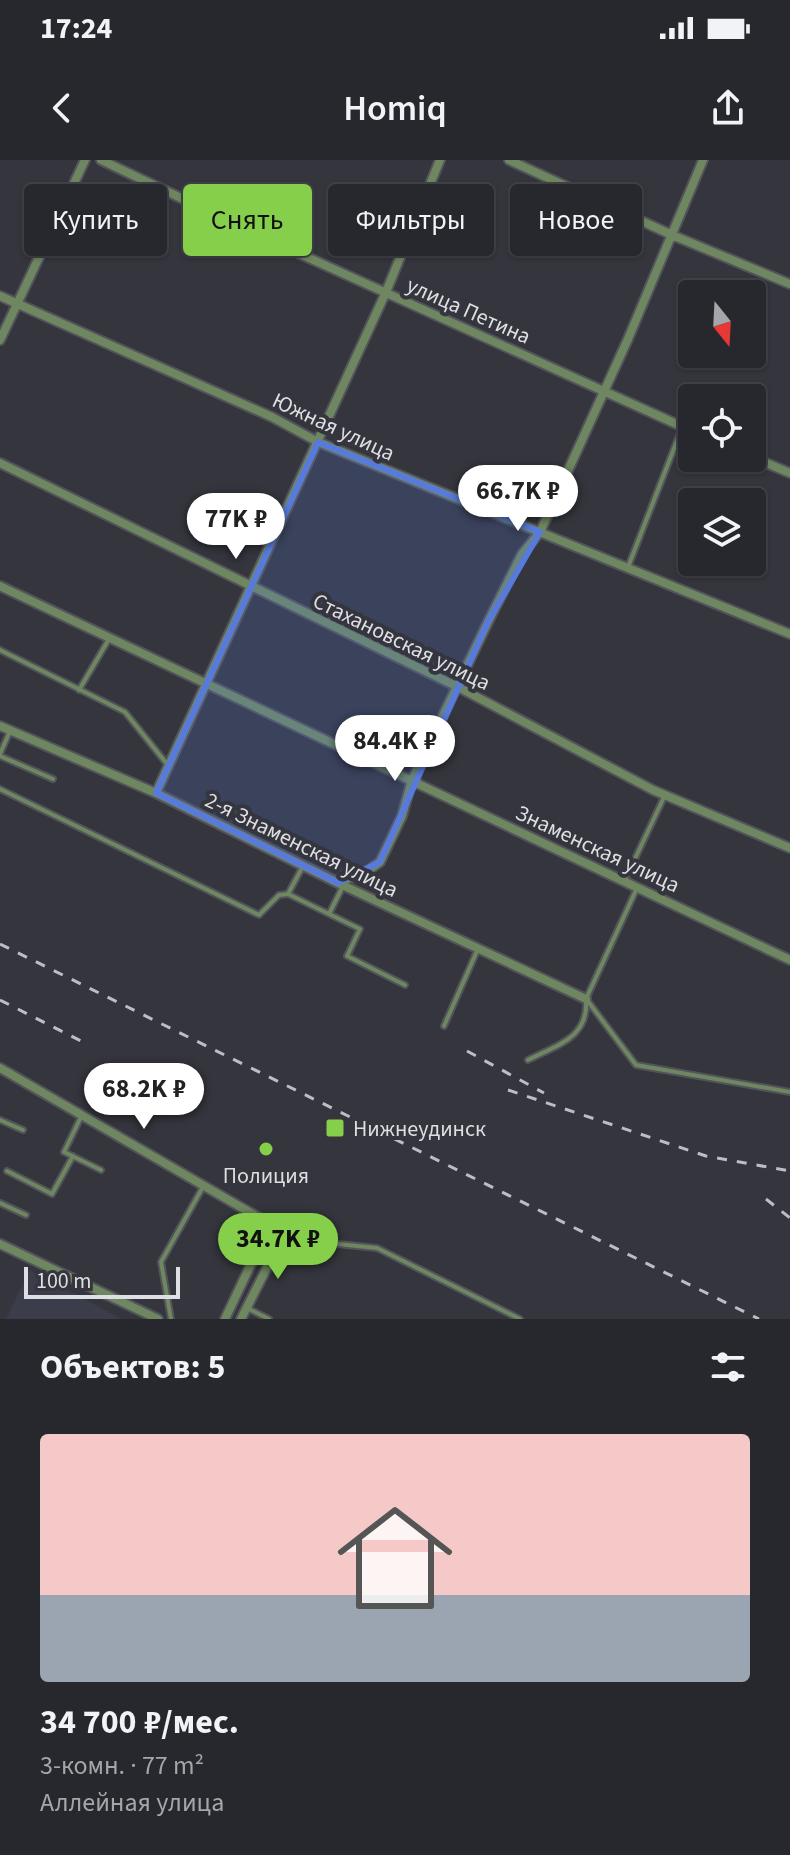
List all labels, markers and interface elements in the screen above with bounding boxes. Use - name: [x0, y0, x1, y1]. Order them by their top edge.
- text: 17:24: [40, 7, 112, 50]
- text: Homiq: [343, 83, 447, 134]
- icon: back: [40, 86, 84, 130]
- icon: share: [706, 86, 750, 130]
- chip: Купить: [24, 184, 167, 256]
- chip: Снять: [183, 184, 312, 256]
- chip: Фильтры: [328, 184, 494, 256]
- chip: Новое: [510, 184, 642, 256]
- street label: улица Петина: [401, 269, 536, 353]
- north arrow: [678, 280, 766, 368]
- map controls: [678, 280, 766, 576]
- button: locate: [678, 384, 766, 472]
- street label: Южная улица: [267, 385, 400, 469]
- pin: 66.7K ₽: [444, 465, 592, 533]
- text: 66.7K ₽: [476, 472, 560, 509]
- button: layers: [678, 488, 766, 576]
- pin: 77K ₽: [180, 493, 292, 561]
- text: 77K ₽: [205, 500, 267, 537]
- street label: Стахановская улица: [307, 585, 496, 699]
- pin: 84.4K ₽: [321, 715, 469, 783]
- text: 84.4K ₽: [353, 722, 437, 759]
- street label: 2-я Знаменская улица: [200, 784, 404, 906]
- street label: Знаменская улица: [510, 797, 685, 901]
- pin: 68.2K ₽: [70, 1063, 218, 1131]
- text: 68.2K ₽: [102, 1070, 186, 1107]
- place label: Нижнеудинск: [353, 1113, 486, 1145]
- marker: Нижнеудинск: [324, 1117, 346, 1139]
- marker: Полиция: [257, 1140, 275, 1158]
- place label: Полиция: [223, 1160, 309, 1192]
- pin: 34.7K ₽: [204, 1213, 352, 1281]
- text: 34.7K ₽: [236, 1220, 320, 1257]
- scale bar: [24, 1263, 180, 1299]
- text: 100 m: [36, 1265, 91, 1297]
- text: Объектов: 5: [40, 1343, 225, 1392]
- icon: filters: [706, 1345, 750, 1389]
- icon: home: [323, 1486, 467, 1630]
- text: 34 700 ₽/мес.: [40, 1698, 239, 1747]
- text: 3-комн. · 77 m²: [40, 1747, 204, 1784]
- text: Аллейная улица: [40, 1784, 224, 1821]

